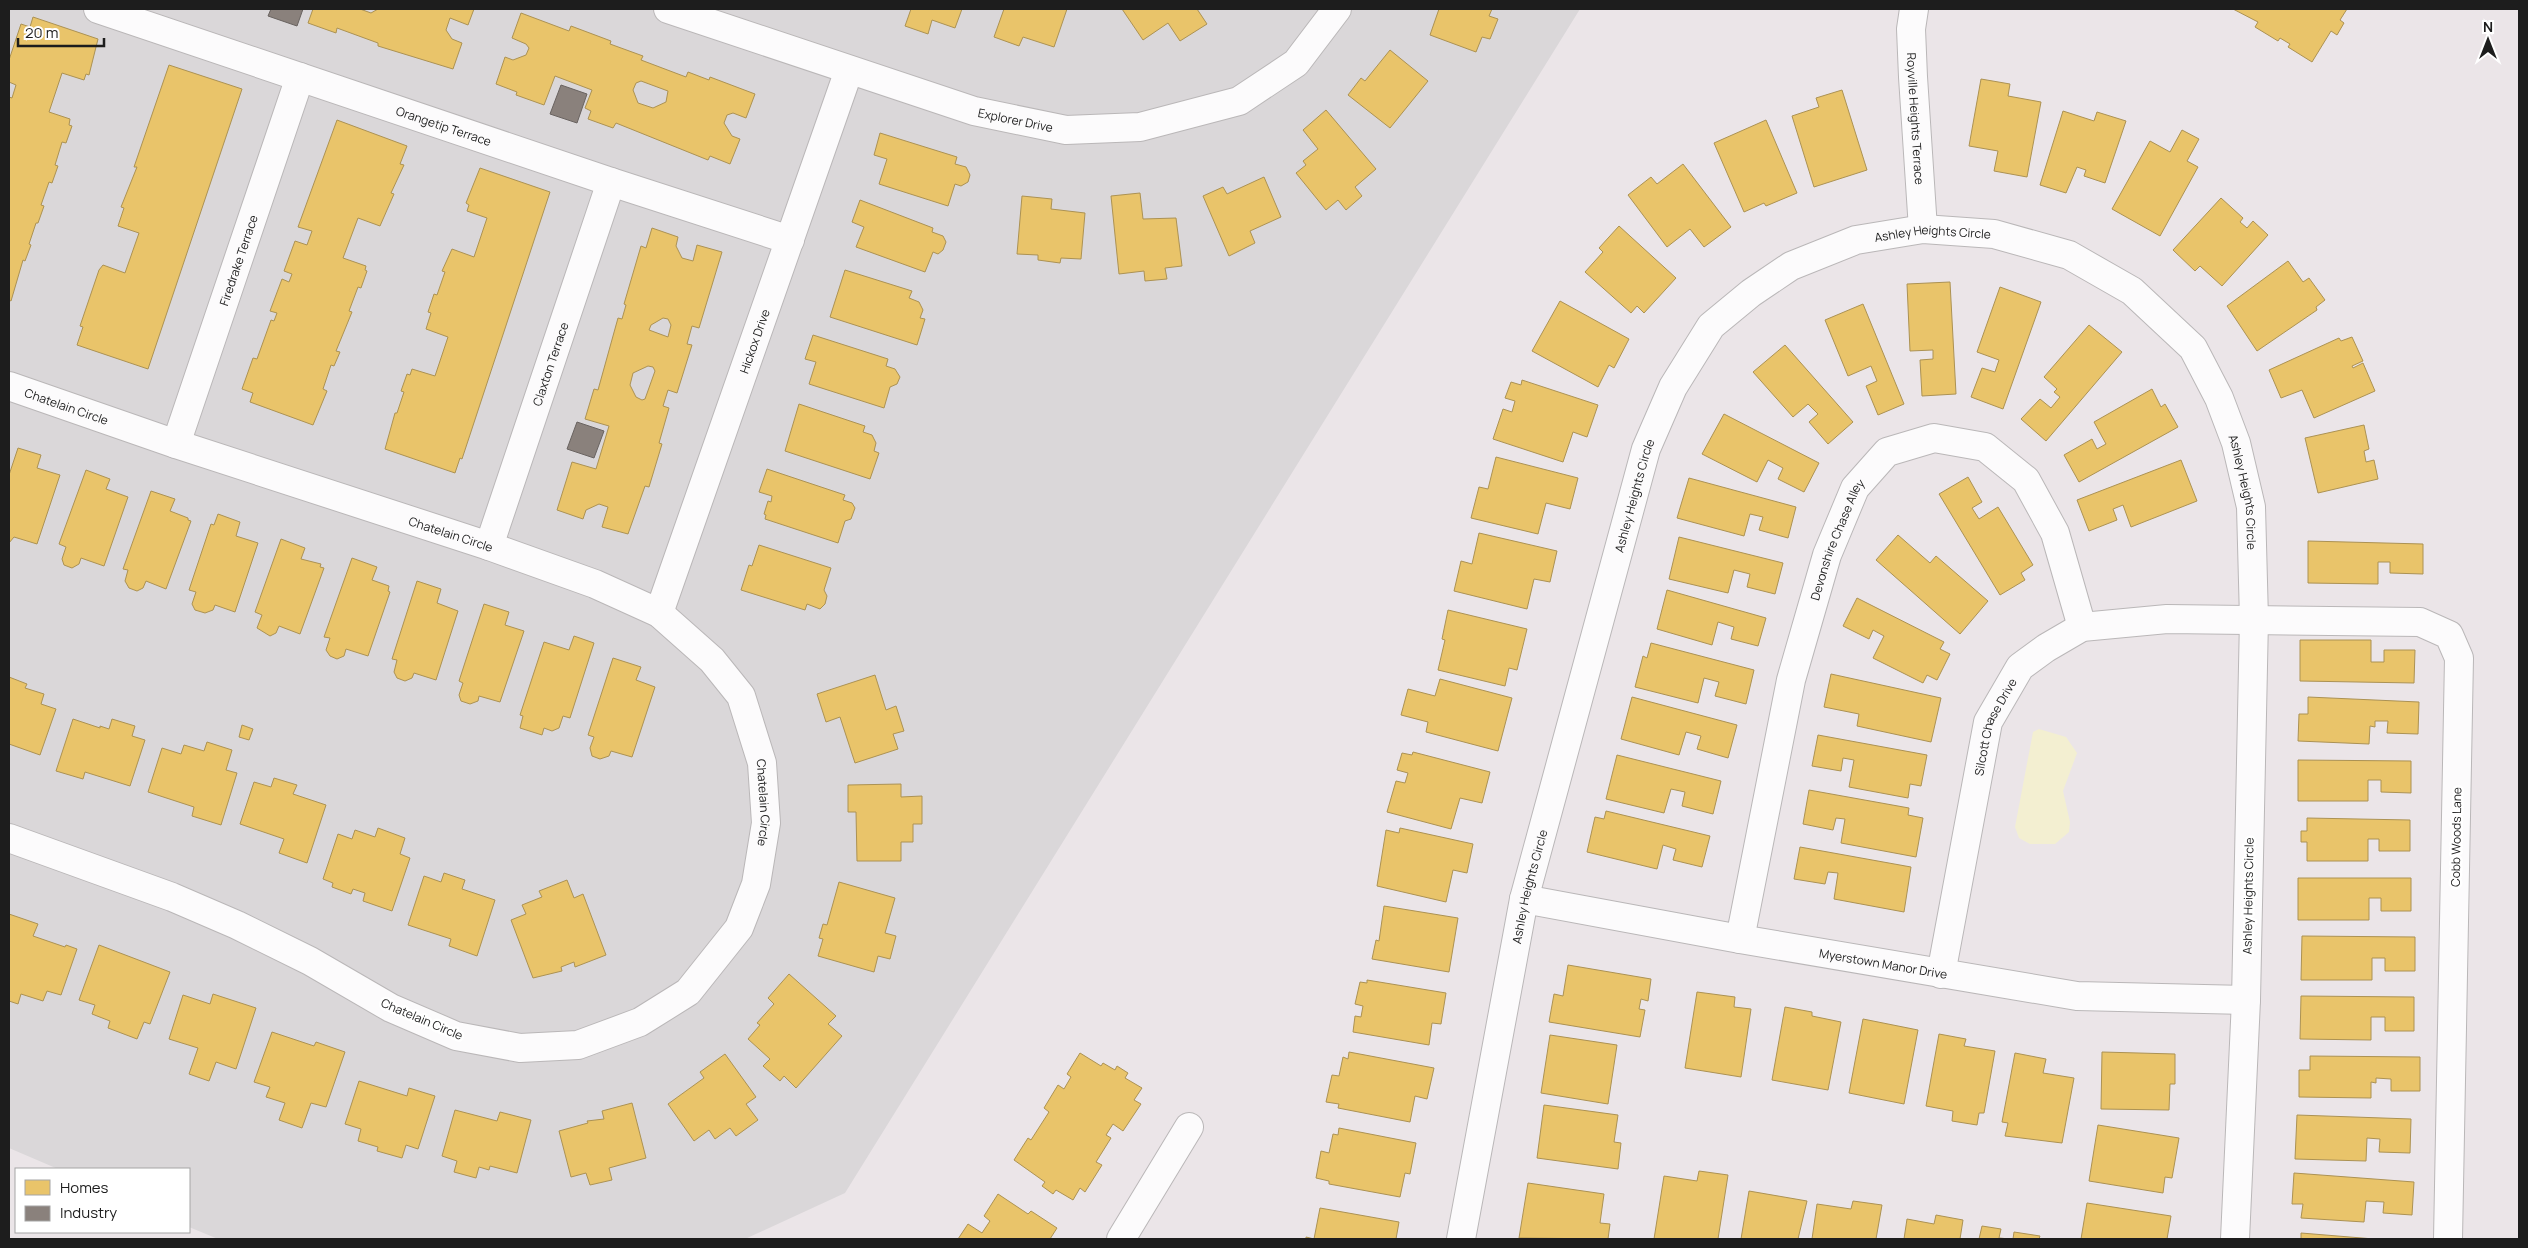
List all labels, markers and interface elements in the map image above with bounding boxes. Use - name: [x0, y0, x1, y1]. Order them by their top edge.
- scale bar: [18, 15, 104, 47]
- north arrow: [2463, 15, 2513, 65]
- text: N: [2483, 17, 2493, 36]
- text: 20 m: [25, 22, 58, 43]
- street label: Royville Heights Terrace: [1903, 52, 1929, 185]
- street label: Orangetip Terrace: [394, 102, 494, 150]
- street label: Explorer Drive: [977, 104, 1055, 136]
- street label: Firedrake Terrace: [215, 212, 261, 308]
- street label: Ashley Heights Circle: [1873, 220, 1992, 245]
- street label: Hickox Drive: [735, 307, 773, 376]
- street label: Claxton Terrace: [528, 320, 572, 408]
- street label: Chatelain Circle: [22, 384, 111, 428]
- street label: Ashley Heights Circle: [2225, 432, 2261, 550]
- street label: Ashley Heights Circle: [1610, 436, 1658, 554]
- street label: Devonshire Chase Alley: [1806, 474, 1868, 602]
- street label: Chatelain Circle: [407, 512, 496, 555]
- street label: Silcott Chase Drive: [1970, 675, 2020, 777]
- street label: Chatelain Circle: [753, 758, 775, 848]
- street label: Cobb Woods Lane: [2447, 787, 2465, 887]
- street label: Ashley Heights Circle: [1507, 827, 1551, 945]
- street label: Ashley Heights Circle: [2238, 837, 2258, 955]
- street label: Myerstown Manor Drive: [1818, 944, 1949, 982]
- street label: Chatelain Circle: [378, 994, 466, 1044]
- legend: [15, 1168, 190, 1233]
- text: Homes: [60, 1177, 109, 1198]
- text: Industry: [60, 1202, 117, 1223]

